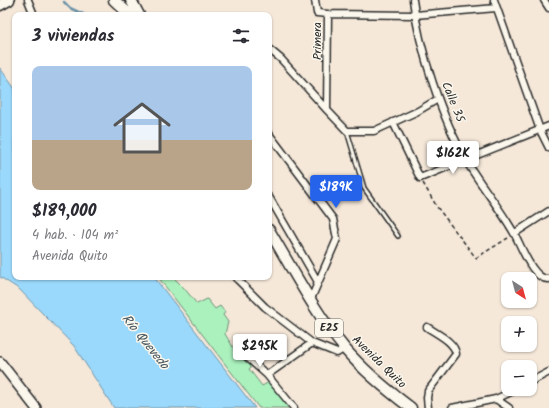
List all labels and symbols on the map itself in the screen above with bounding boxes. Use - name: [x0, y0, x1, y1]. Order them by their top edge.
- street label: Primera: [308, 22, 327, 60]
- street label: Calle 35: [436, 79, 470, 127]
- pin: $162K: [425, 141, 481, 175]
- pin: $189K: [308, 175, 364, 209]
- north arrow: [501, 272, 537, 308]
- water label: Río Quevedo: [116, 310, 175, 375]
- road number: E25: [315, 319, 343, 337]
- street label: Avenida Quito: [347, 331, 411, 393]
- pin: $295K: [232, 334, 288, 368]

